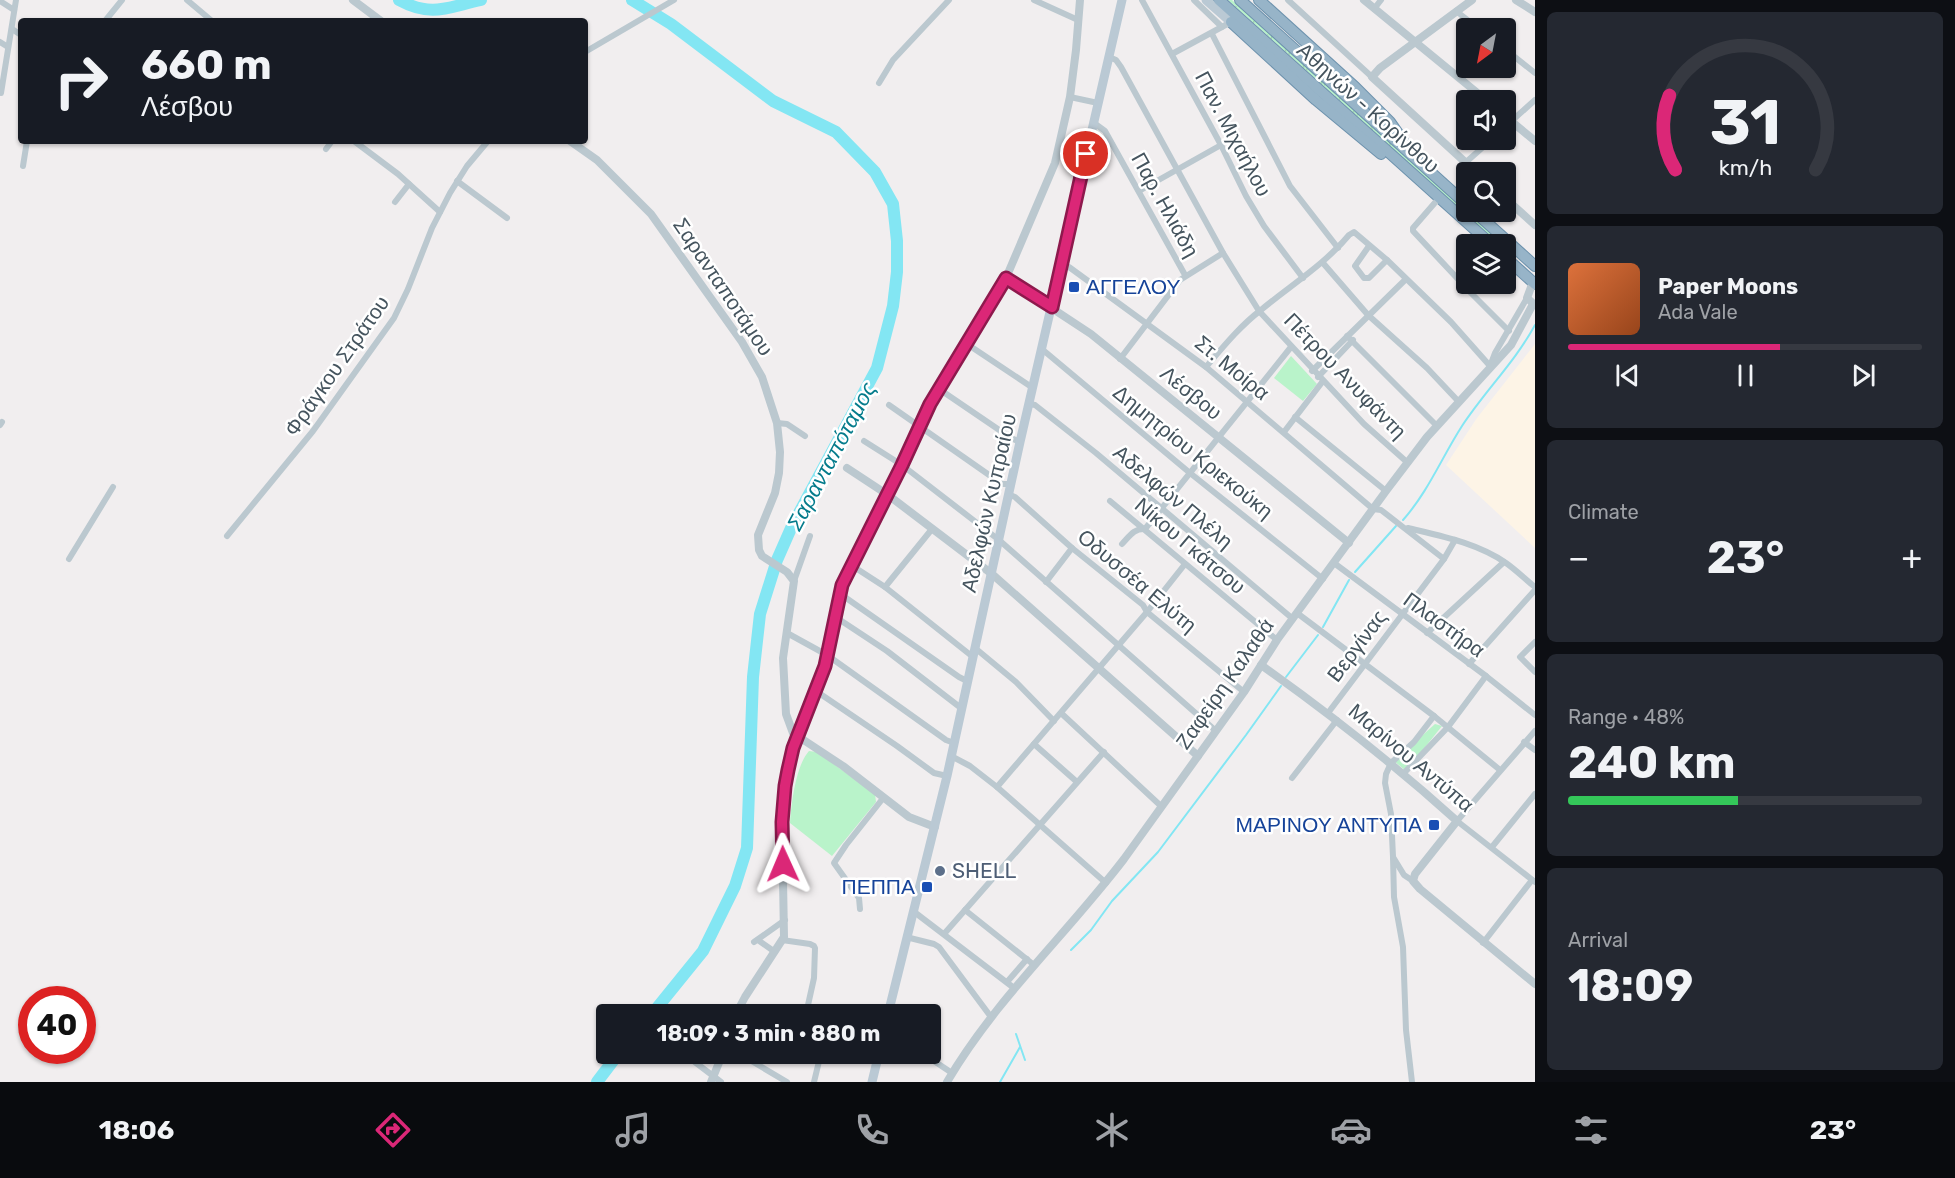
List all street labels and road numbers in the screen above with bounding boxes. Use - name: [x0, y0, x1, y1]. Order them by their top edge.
- street label: Αθηνών - Κορίνθου: [1292, 37, 1445, 178]
- street label: Παν. Μιχαήλου: [1190, 67, 1277, 201]
- street label: Παρ. Ηλιάδη: [1126, 148, 1204, 261]
- street label: Σαρανταποτάμου: [668, 213, 779, 360]
- street label: Φράγκου Στράτου: [279, 291, 394, 441]
- street label: Πέτρου Ανυφάντη: [1279, 308, 1412, 444]
- street label: Στ. Μοίρα: [1190, 330, 1275, 405]
- street label: Λέσβου: [1156, 360, 1227, 425]
- street label: Δημητρίου Κριεκούκη: [1108, 380, 1278, 524]
- street label: Αδελφών Κυπραίου: [956, 411, 1021, 595]
- street label: Αδελφών Πλέλη: [1109, 439, 1238, 554]
- street label: Νίκου Γκάτσου: [1130, 492, 1251, 599]
- street label: Οδυσσέα Ελύτη: [1073, 524, 1202, 638]
- street label: Πλαστήρα: [1399, 587, 1490, 662]
- street label: Βεργίνας: [1322, 605, 1392, 686]
- street label: Ζαφείρη Καλαθά: [1170, 614, 1279, 754]
- street label: Μαρίνου Αντύπα: [1344, 698, 1479, 817]

